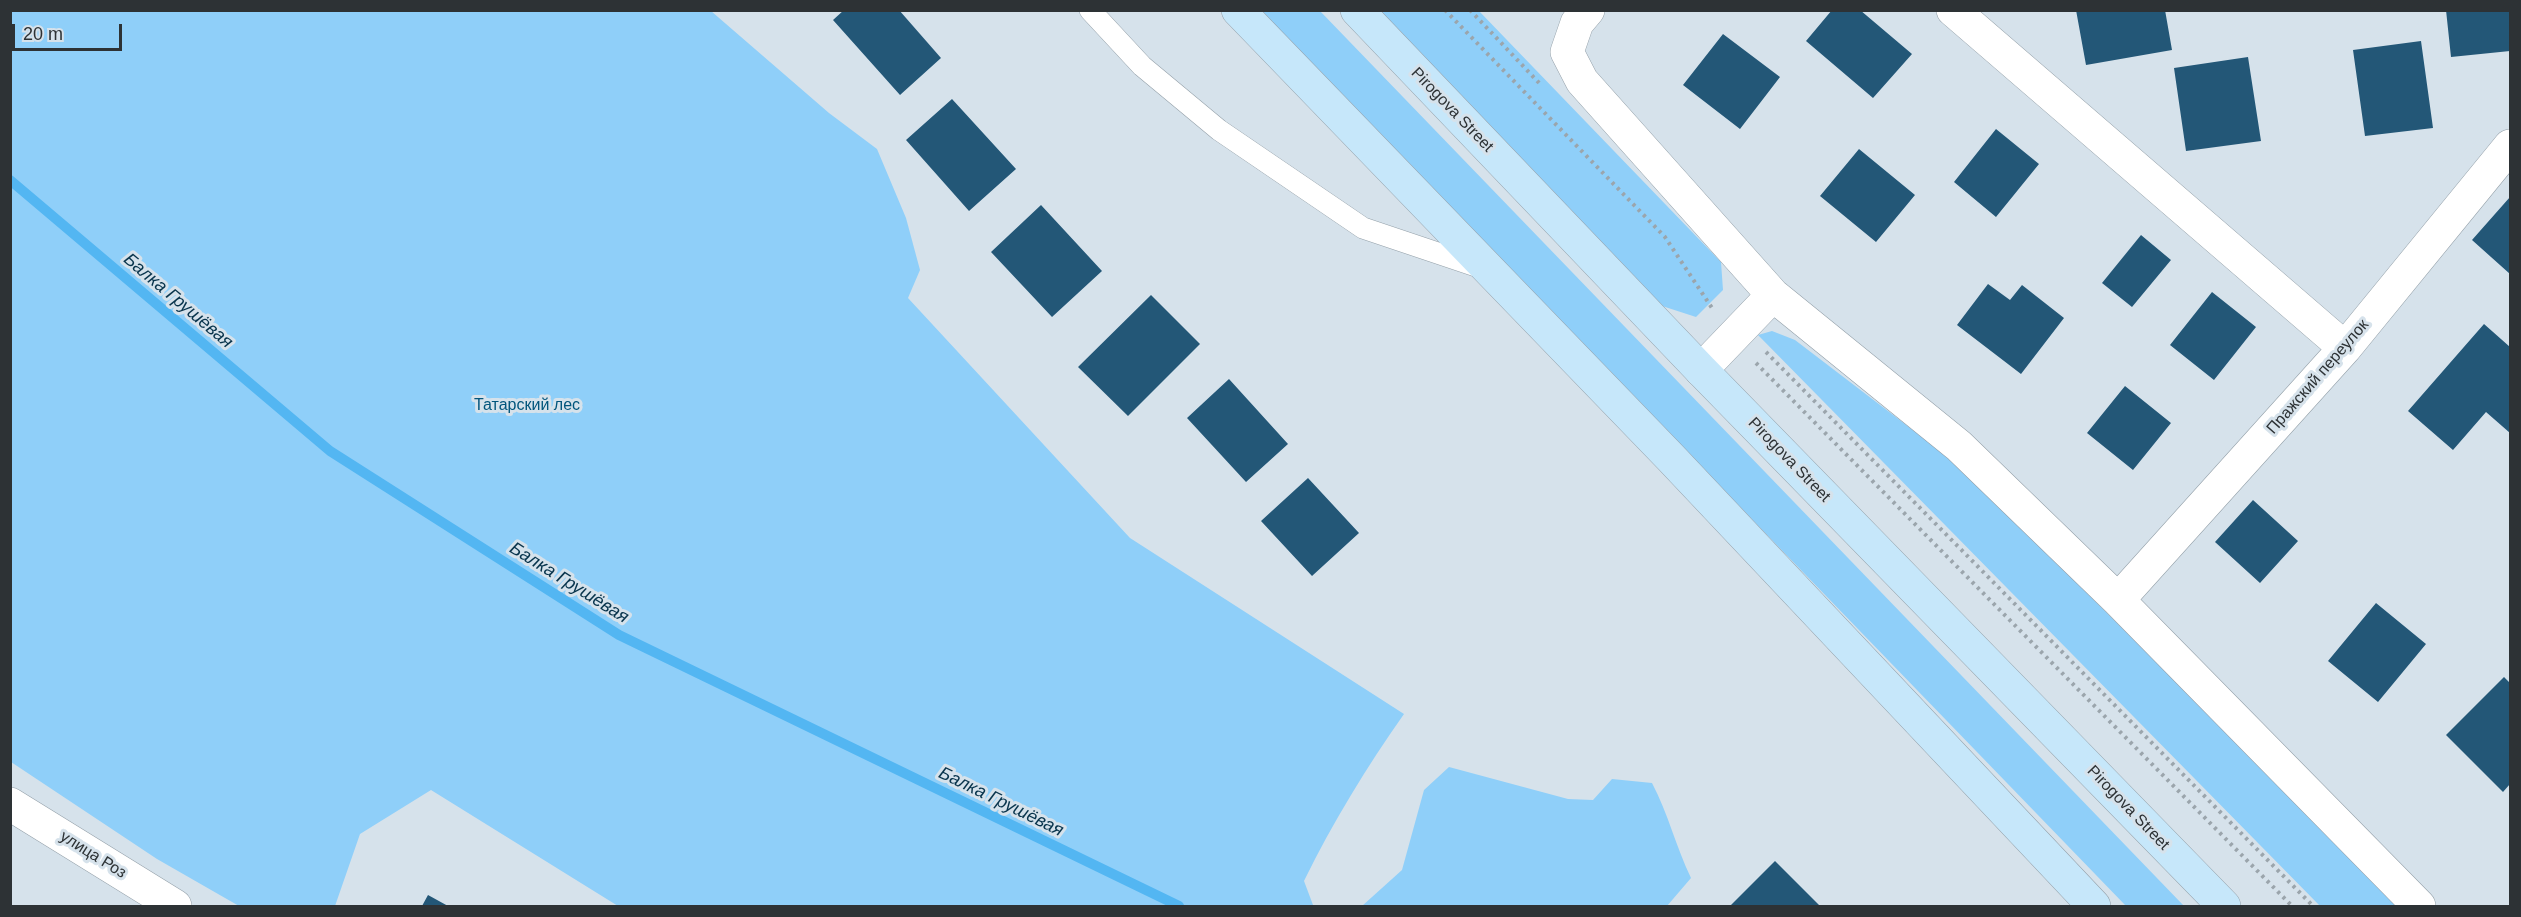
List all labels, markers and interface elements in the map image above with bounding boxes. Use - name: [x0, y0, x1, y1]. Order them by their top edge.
- scale bar: [15, 12, 124, 50]
- text: 20 m: [23, 24, 63, 44]
- street label: Pirogova Street: [1407, 64, 1497, 156]
- water label: Балка Грушёвая: [119, 249, 237, 353]
- street label: Пражский переулок: [2263, 316, 2373, 438]
- park label: Татарский лес: [474, 396, 580, 416]
- street label: Pirogova Street: [1744, 414, 1834, 506]
- water label: Балка Грушёвая: [506, 538, 632, 628]
- water label: Балка Грушёвая: [935, 762, 1067, 842]
- street label: Pirogova Street: [2083, 762, 2173, 854]
- street label: улица Роз: [56, 827, 130, 883]

